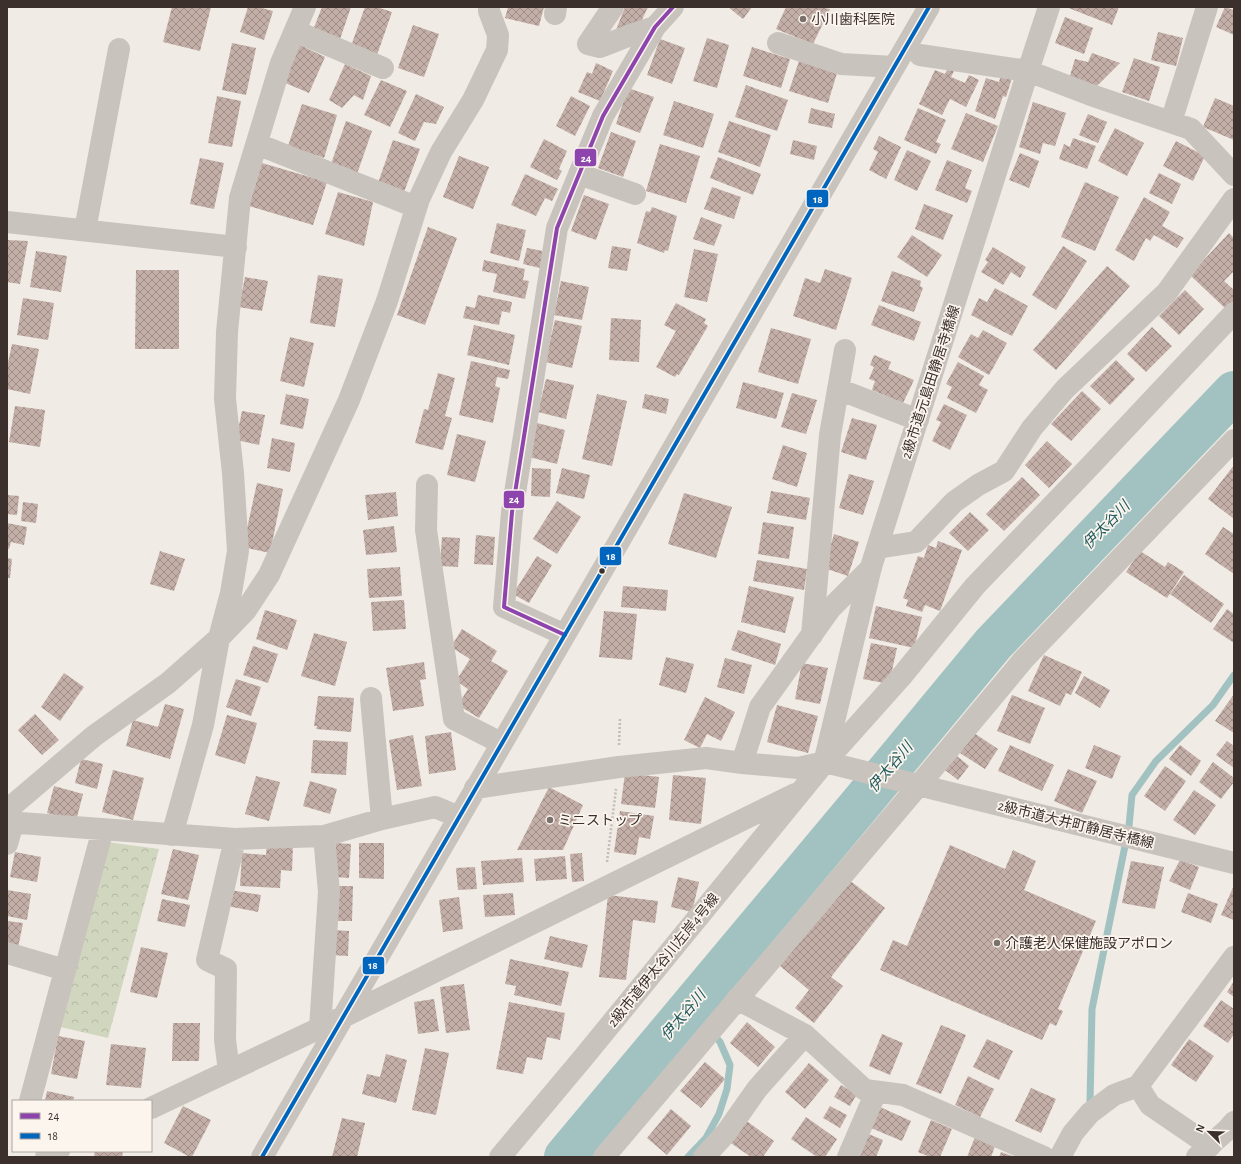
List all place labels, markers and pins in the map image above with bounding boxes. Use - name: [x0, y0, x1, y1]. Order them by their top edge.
- place label: 小川歯科医院: [811, 12, 895, 27]
- marker: 小川歯科医院: [798, 14, 808, 24]
- unlabelled marker: [597, 566, 607, 576]
- place label: ミニストップ: [558, 813, 642, 828]
- marker: ミニストップ: [545, 815, 555, 825]
- place label: 介護老人保健施設アポロン: [1005, 935, 1173, 951]
- marker: 介護老人保健施設アポロン: [992, 938, 1002, 948]

